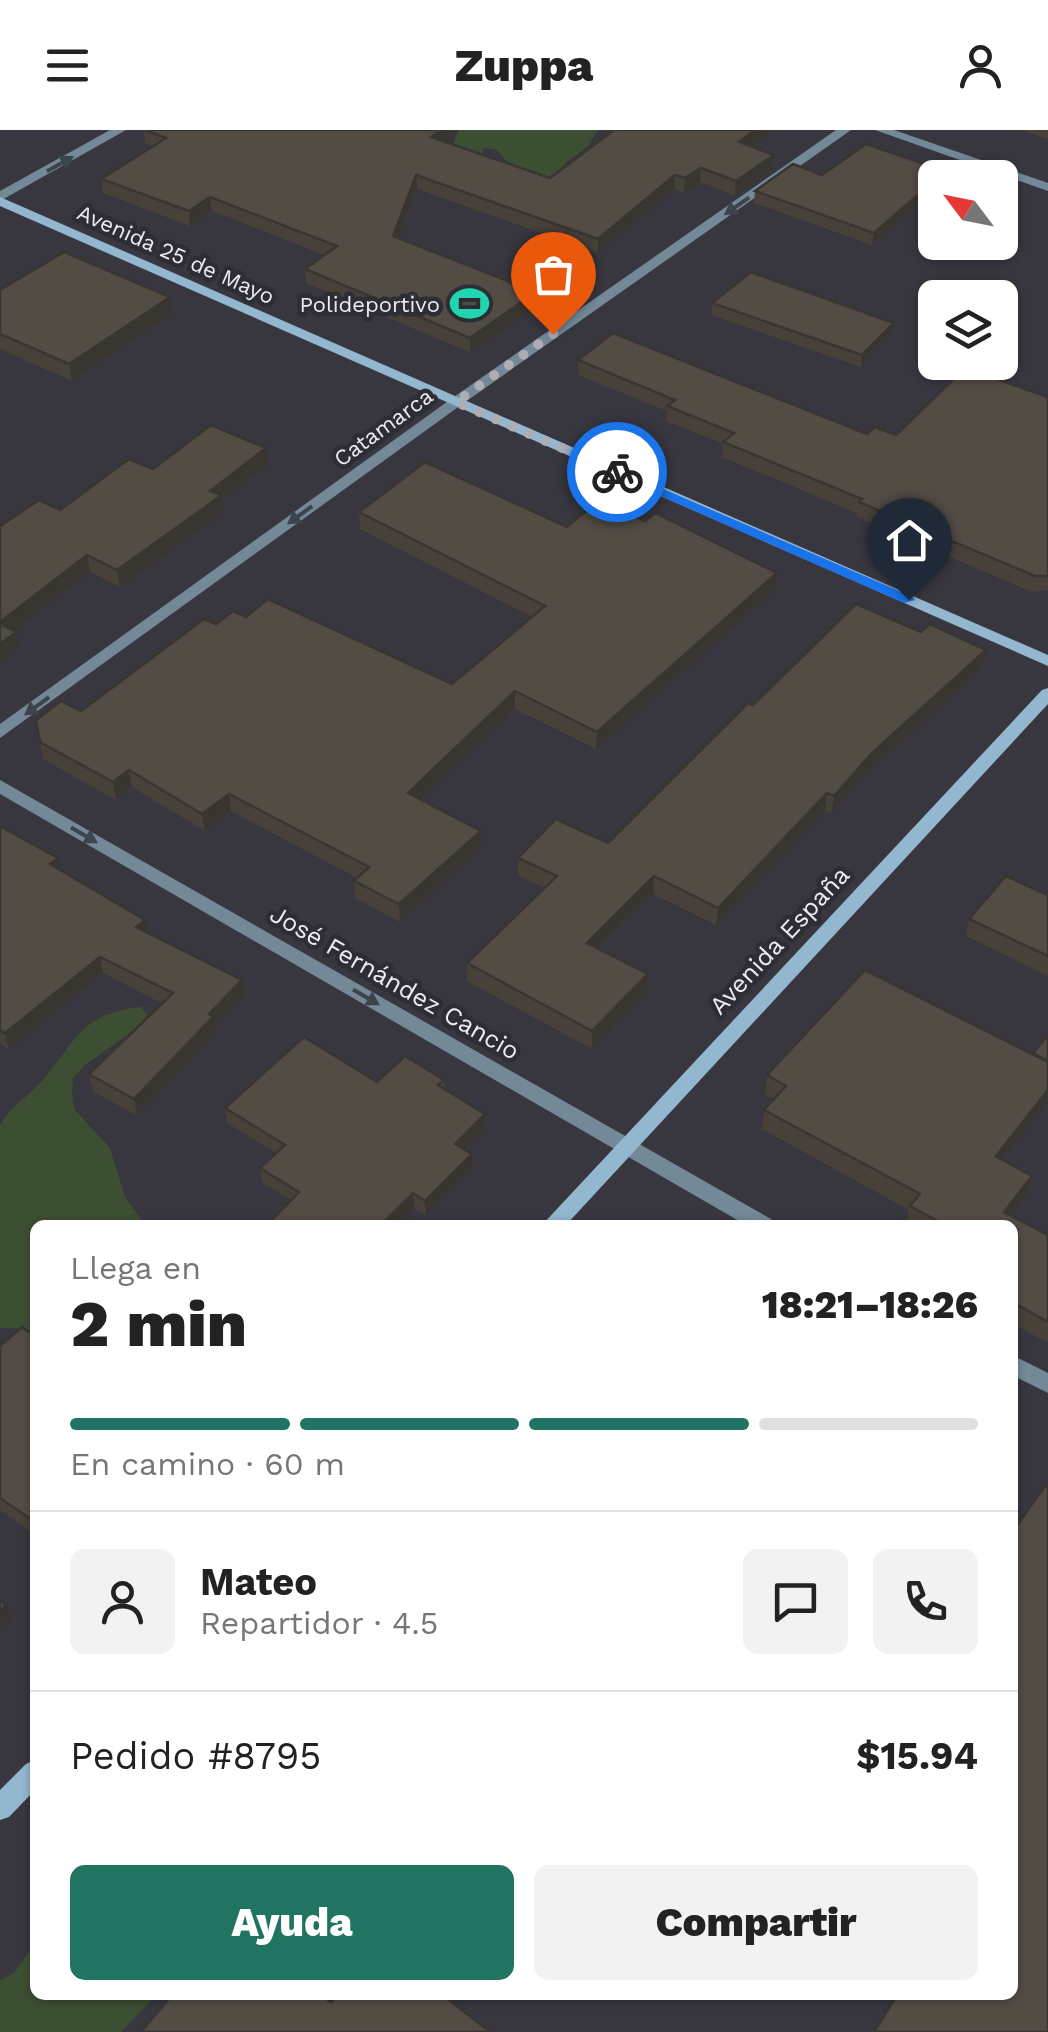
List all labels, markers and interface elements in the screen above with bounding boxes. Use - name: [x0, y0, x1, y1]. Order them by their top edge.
- icon: menu: [40, 38, 95, 93]
- icon: person: [953, 38, 1008, 93]
- text: Zuppa: [455, 39, 593, 92]
- one-way arrow: [46, 155, 74, 173]
- north arrow: [918, 160, 1018, 260]
- map controls: [918, 160, 1018, 380]
- one-way arrow: [723, 196, 750, 215]
- street label: Avenida 25 de Mayo: [74, 200, 278, 309]
- pin: [511, 232, 596, 335]
- icon: bag: [526, 247, 581, 302]
- button: layers: [918, 280, 1018, 380]
- sports icon: Polideportivo: [449, 283, 491, 325]
- place label: Polideportivo: [299, 292, 440, 317]
- street label: Catamarca: [329, 383, 437, 471]
- courier: [567, 422, 667, 522]
- icon: bike: [590, 445, 645, 500]
- pin: [867, 498, 952, 601]
- one-way arrow: [287, 505, 313, 524]
- icon: home: [882, 513, 937, 568]
- one-way arrow: [24, 695, 50, 715]
- one-way arrow: [70, 826, 99, 843]
- street label: Avenida España: [703, 860, 855, 1020]
- street label: José Fernández Cancio: [265, 899, 525, 1066]
- one-way arrow: [352, 988, 380, 1005]
- text: Llega en: [70, 1249, 201, 1287]
- text: 18:21–18:26: [762, 1283, 978, 1327]
- text: 2 min: [70, 1286, 247, 1362]
- text: En camino · 60 m: [70, 1445, 345, 1483]
- button: person: [70, 1549, 175, 1654]
- button: chat: [743, 1549, 848, 1654]
- button: phone: [873, 1549, 978, 1654]
- text: Mateo: [200, 1560, 317, 1604]
- text: Repartidor · 4.5: [200, 1604, 438, 1642]
- text: Pedido #8795: [70, 1734, 321, 1778]
- text: $15.94: [856, 1734, 978, 1778]
- button: Ayuda: [70, 1865, 514, 1980]
- button: Compartir: [534, 1865, 978, 1980]

